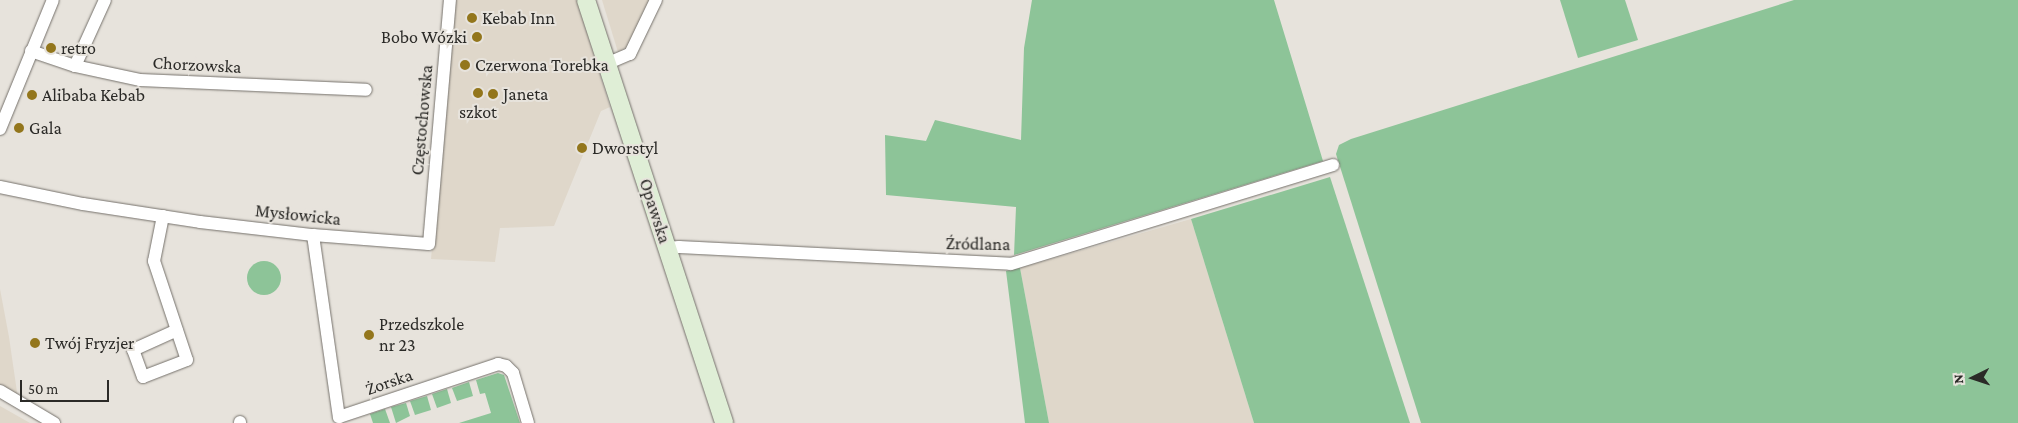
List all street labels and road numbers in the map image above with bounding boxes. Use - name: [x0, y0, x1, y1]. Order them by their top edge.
- street label: Chorzowska: [152, 52, 242, 78]
- street label: Częstochowska: [406, 64, 438, 176]
- street label: Opawska: [634, 176, 676, 246]
- street label: Mysłowicka: [254, 200, 342, 230]
- street label: Źródlana: [945, 233, 1011, 255]
- street label: Żorska: [363, 364, 415, 400]

